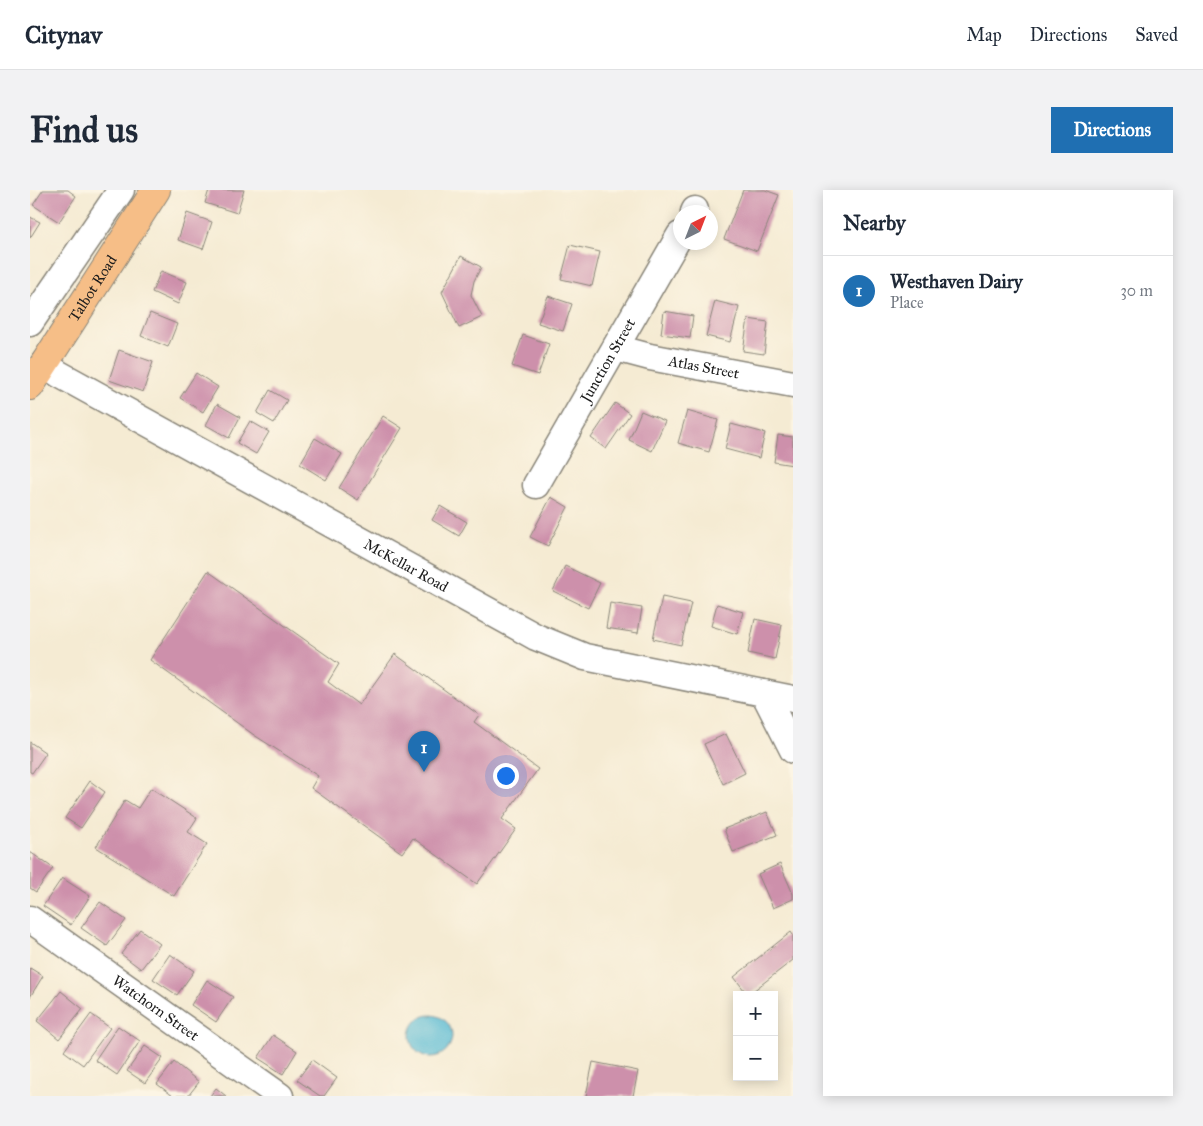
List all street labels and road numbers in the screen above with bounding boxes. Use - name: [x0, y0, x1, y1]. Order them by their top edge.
- street label: Talbot Road: [65, 251, 121, 325]
- street label: Junction Street: [576, 314, 639, 408]
- street label: Atlas Street: [666, 351, 741, 383]
- street label: McKellar Road: [361, 535, 452, 596]
- street label: Watchorn Street: [109, 971, 203, 1045]

